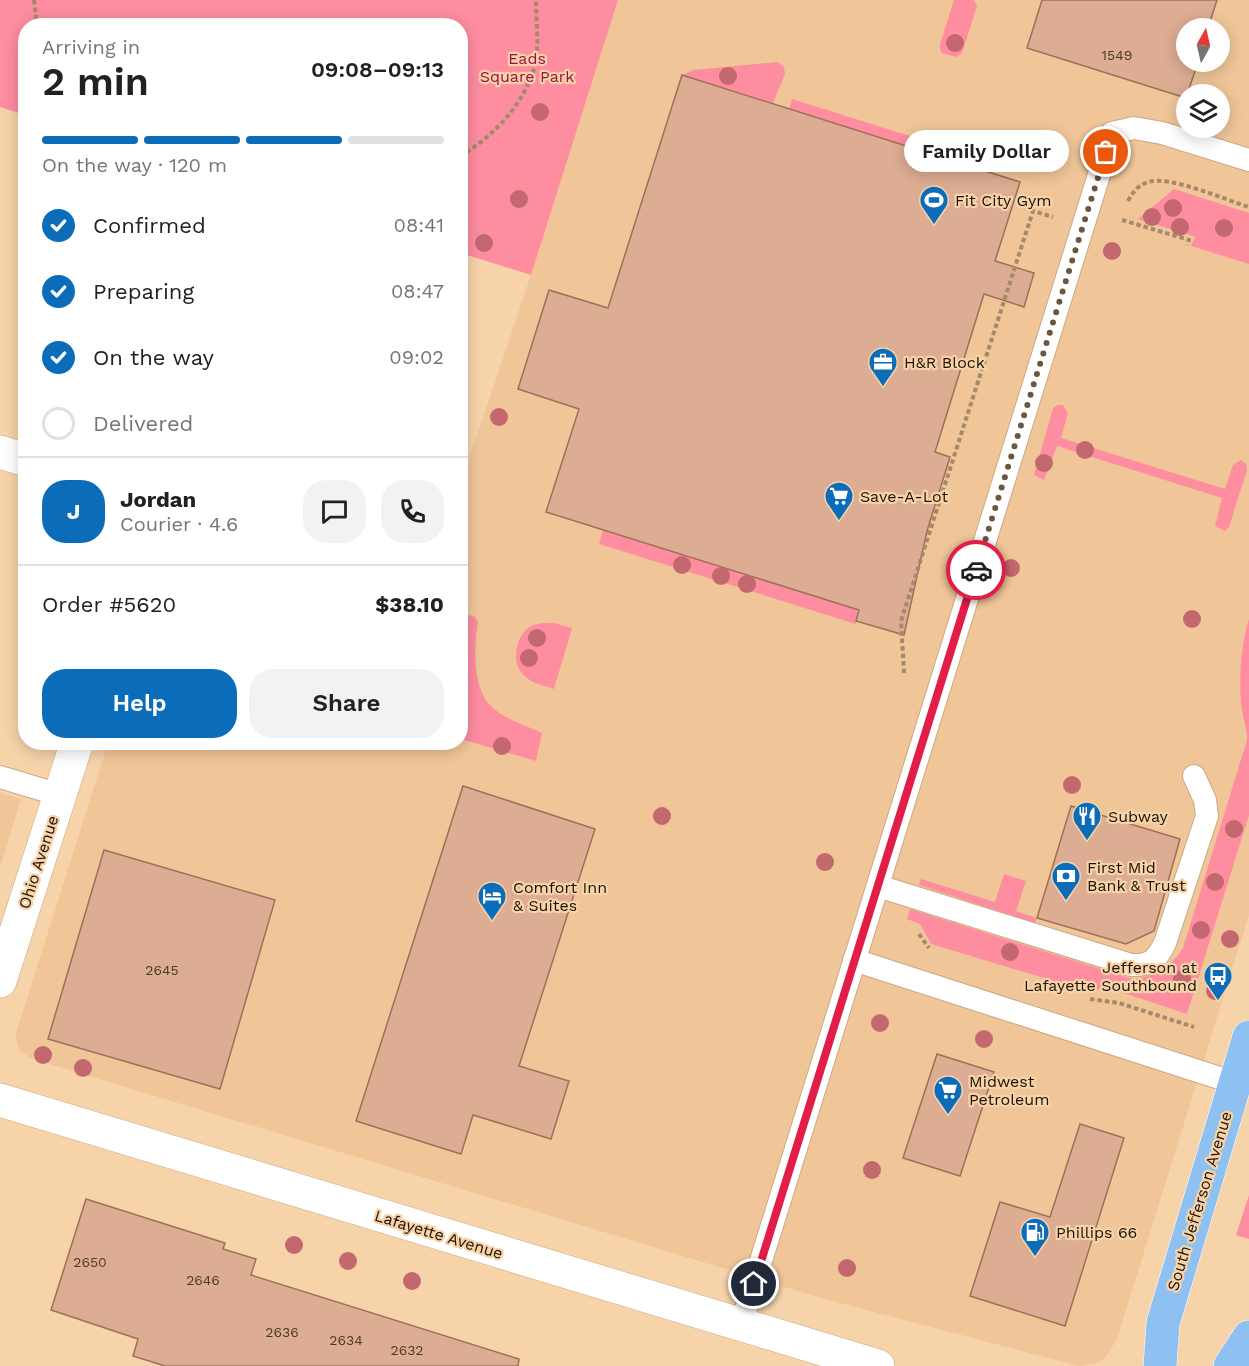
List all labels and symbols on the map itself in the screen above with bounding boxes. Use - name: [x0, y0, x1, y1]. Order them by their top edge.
- north arrow: [1176, 18, 1230, 72]
- house number: 1549: [1102, 47, 1132, 63]
- park label: Eads Square Park: [480, 49, 574, 86]
- pin: [1080, 126, 1131, 177]
- callout: Family Dollar: [905, 131, 1070, 173]
- sports icon: Fit City Gym: [918, 184, 950, 226]
- place label: Fit City Gym: [955, 191, 1051, 210]
- office icon: H&R Block: [867, 346, 899, 388]
- place label: H&R Block: [904, 353, 985, 372]
- supermarket icon: Save-A-Lot: [823, 480, 855, 522]
- place label: Save-A-Lot: [860, 487, 948, 506]
- courier: [946, 540, 1006, 600]
- restaurant icon: Subway: [1071, 800, 1103, 842]
- place label: Subway: [1108, 807, 1169, 826]
- street label: Ohio Avenue: [14, 813, 63, 911]
- place label: First Mid Bank & Trust: [1087, 858, 1186, 895]
- bank icon: First Mid Bank & Trust: [1050, 860, 1082, 902]
- place label: Comfort Inn & Suites: [513, 878, 607, 915]
- hotel icon: Comfort Inn & Suites: [476, 880, 508, 922]
- place label: Jefferson at Lafayette Southbound: [1024, 958, 1197, 995]
- bus stop icon: Jefferson at Lafayette Southbound: [1202, 960, 1234, 1002]
- house number: 2645: [145, 962, 179, 978]
- place label: Midwest Petroleum: [969, 1072, 1049, 1109]
- supermarket icon: Midwest Petroleum: [932, 1074, 964, 1116]
- street label: South Jefferson Avenue: [1163, 1109, 1236, 1293]
- street label: Lafayette Avenue: [372, 1206, 505, 1263]
- fuel station icon: Phillips 66: [1019, 1216, 1051, 1258]
- place label: Phillips 66: [1056, 1223, 1137, 1242]
- house number: 2650: [73, 1254, 107, 1270]
- pin: [728, 1258, 779, 1309]
- house number: 2646: [186, 1272, 220, 1288]
- house number: 2636: [265, 1324, 299, 1340]
- house number: 2634: [329, 1332, 363, 1348]
- house number: 2632: [391, 1342, 424, 1358]

